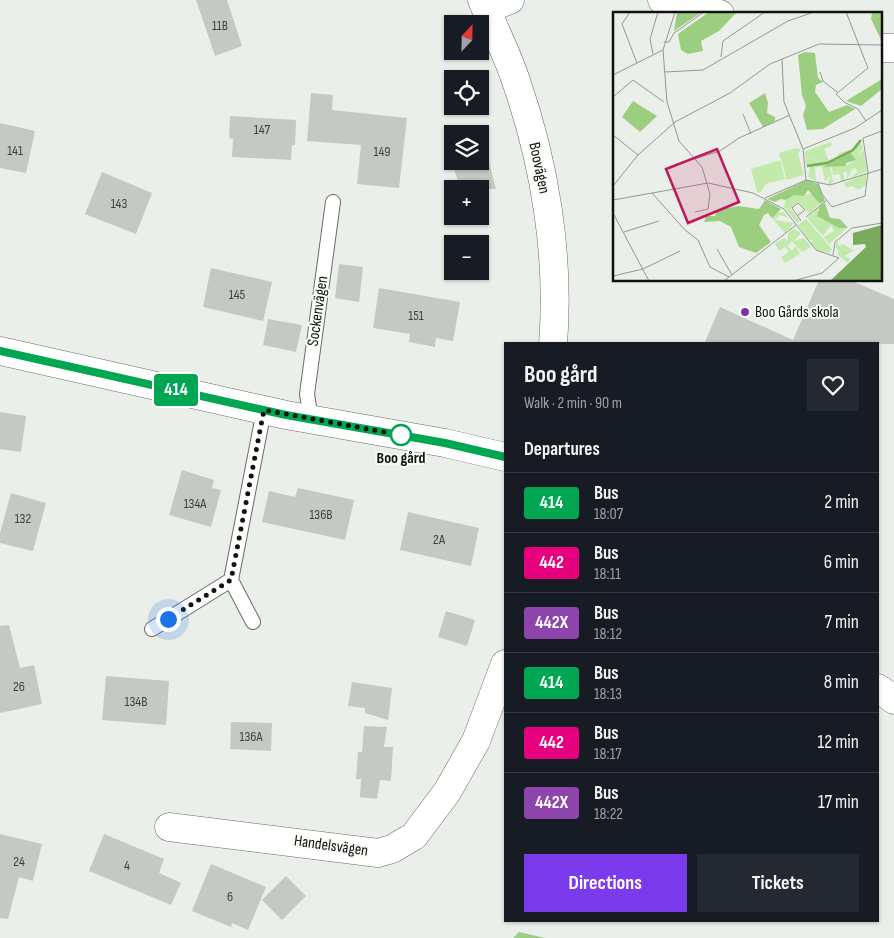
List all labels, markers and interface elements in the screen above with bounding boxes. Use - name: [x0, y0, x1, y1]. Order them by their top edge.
- inset map: [613, 12, 882, 281]
- north arrow: [444, 15, 489, 60]
- map controls: [444, 15, 489, 280]
- house number: 11B: [212, 17, 228, 34]
- button: locate: [444, 70, 489, 115]
- house number: 147: [254, 121, 271, 138]
- button: layers: [444, 125, 489, 170]
- street label: Boovägen: [524, 141, 554, 195]
- house number: 141: [7, 142, 23, 159]
- house number: 149: [374, 143, 390, 160]
- button: +: [444, 180, 489, 225]
- house number: 143: [111, 195, 127, 212]
- button: −: [444, 235, 489, 280]
- street label: Sockenvägen: [304, 275, 332, 347]
- house number: 145: [229, 286, 246, 303]
- place label: Boo Gårds skola: [755, 303, 839, 322]
- marker: Boo Gårds skola: [739, 306, 751, 318]
- house number: 151: [408, 307, 424, 324]
- button: heart: [807, 359, 859, 411]
- text: Boo gård: [524, 360, 597, 389]
- line badge: 414: [147, 374, 205, 406]
- text: 414: [164, 379, 188, 400]
- text: Walk · 2 min · 90 m: [524, 394, 622, 413]
- marker: Boo gård: [390, 424, 412, 446]
- text: Departures: [524, 438, 600, 461]
- place label: Boo gård: [377, 449, 425, 468]
- text: Bus: [594, 482, 619, 505]
- text: 2 min: [824, 491, 859, 514]
- text: 414: [540, 492, 563, 513]
- house number: 134A: [184, 495, 207, 512]
- text: 18:07: [594, 505, 623, 524]
- house number: 136B: [309, 506, 333, 523]
- house number: 132: [15, 510, 31, 527]
- house number: 2A: [433, 531, 446, 548]
- text: Bus: [594, 542, 619, 565]
- text: 6 min: [824, 551, 859, 574]
- text: 442: [539, 552, 564, 573]
- text: 18:11: [594, 565, 621, 584]
- text: Bus: [594, 602, 619, 625]
- your location: [156, 607, 181, 632]
- text: 7 min: [825, 611, 859, 634]
- text: 442X: [535, 612, 568, 633]
- text: 18:12: [594, 625, 622, 644]
- text: Bus: [594, 662, 619, 685]
- text: 8 min: [824, 671, 859, 694]
- text: 414: [540, 672, 563, 693]
- house number: 26: [13, 678, 25, 695]
- text: 18:13: [594, 685, 622, 704]
- house number: 134B: [125, 693, 147, 710]
- text: Bus: [594, 722, 619, 745]
- house number: 136A: [240, 728, 263, 745]
- text: 12 min: [817, 731, 859, 754]
- text: 442: [539, 732, 564, 753]
- text: 18:17: [594, 745, 622, 764]
- text: Bus: [594, 782, 619, 805]
- text: 17 min: [818, 791, 859, 814]
- text: 442X: [535, 792, 568, 813]
- text: 18:22: [594, 805, 623, 824]
- street label: Handelsvägen: [293, 831, 369, 861]
- house number: 24: [13, 853, 25, 870]
- button: Directions: [524, 854, 687, 912]
- button: Tickets: [697, 854, 859, 912]
- house number: 4: [124, 857, 130, 874]
- house number: 6: [227, 888, 233, 905]

